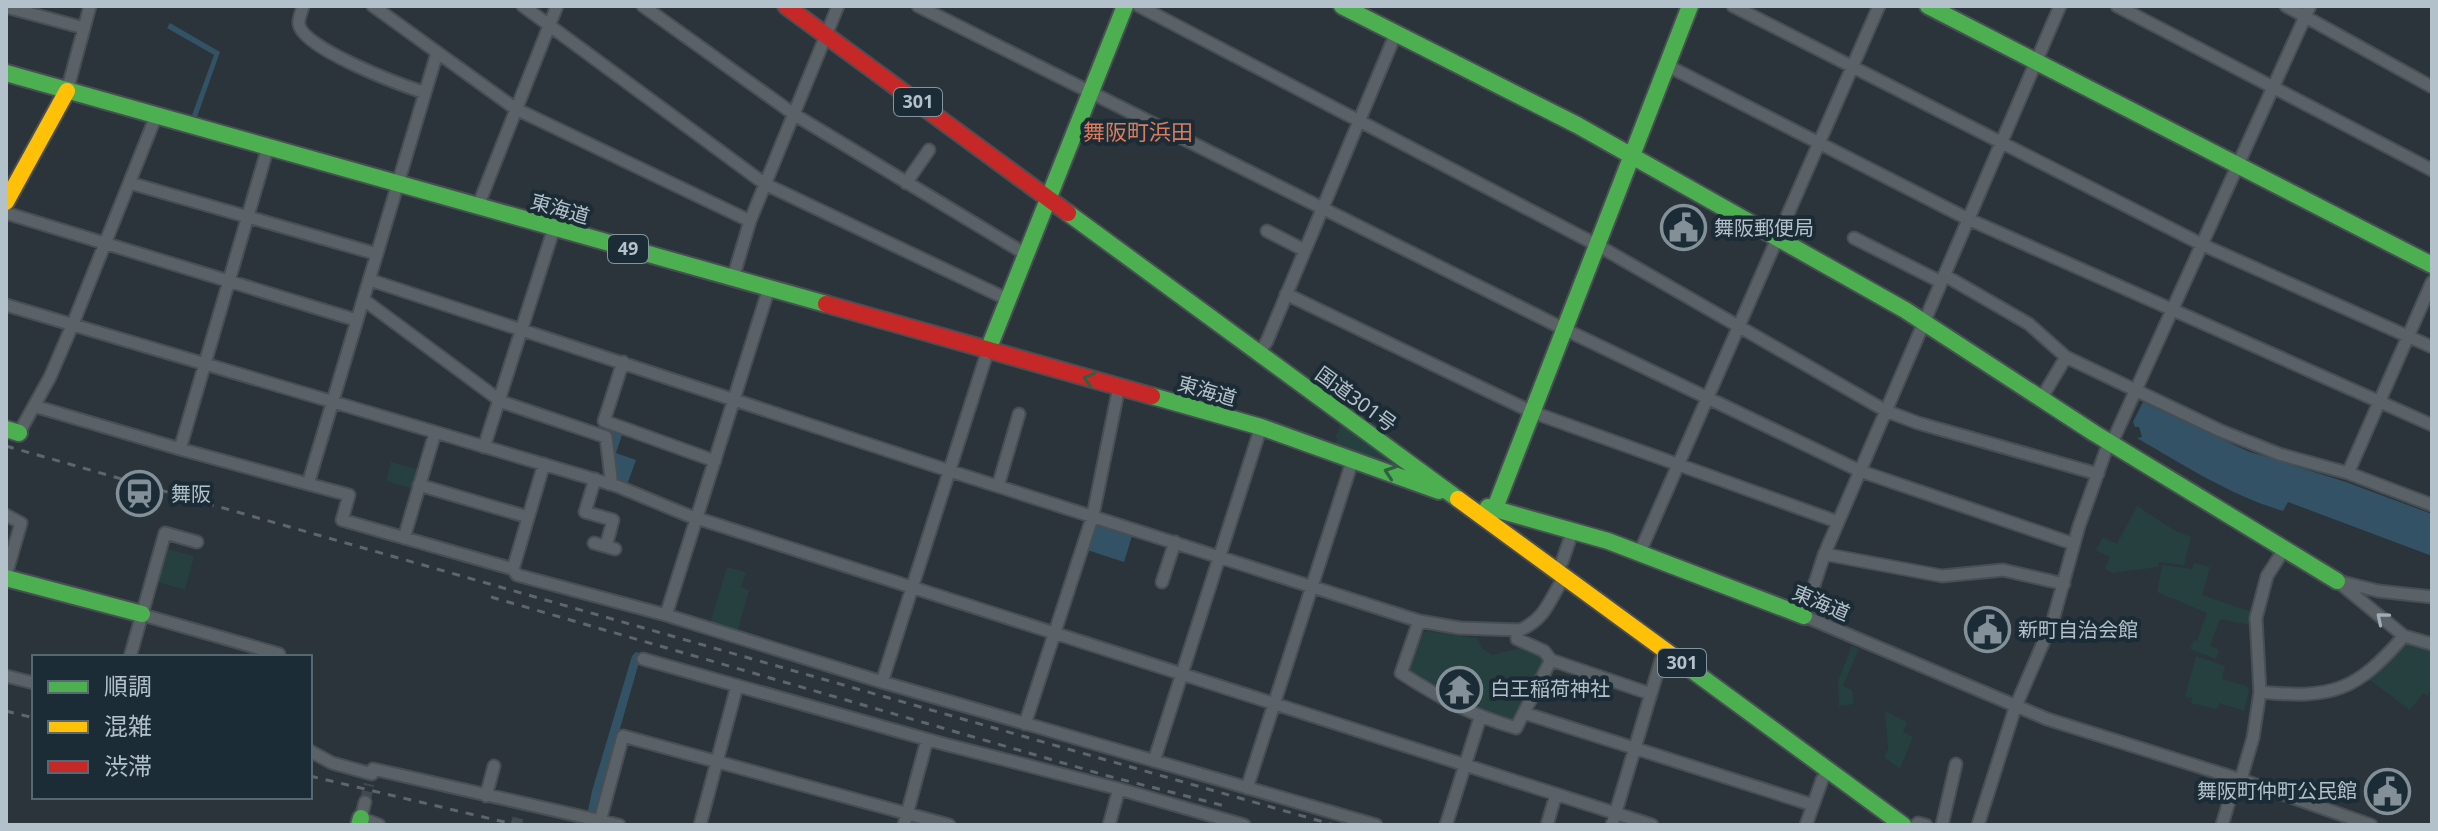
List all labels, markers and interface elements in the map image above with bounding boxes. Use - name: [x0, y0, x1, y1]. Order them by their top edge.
- road number: 301: [894, 88, 942, 116]
- district label: 舞阪町浜田: [1083, 116, 1193, 146]
- street label: 東海道: [528, 187, 593, 230]
- public building icon: 舞阪郵便局: [1659, 204, 1707, 252]
- place label: 舞阪郵便局: [1714, 214, 1814, 241]
- road number: 49: [608, 235, 648, 263]
- street label: 国道301号: [1310, 360, 1402, 437]
- street label: 東海道: [1175, 369, 1240, 412]
- one-way arrow: [1082, 371, 1096, 388]
- one-way arrow: [1384, 465, 1398, 481]
- station icon: 舞阪: [116, 470, 164, 518]
- place label: 舞阪: [171, 480, 211, 507]
- street label: 東海道: [1788, 578, 1854, 627]
- public building icon: 新町自治会館: [1963, 606, 2011, 654]
- one-way arrow: [2377, 613, 2391, 628]
- place label: 新町自治会館: [2018, 616, 2138, 643]
- road number: 301: [1658, 649, 1706, 677]
- legend: [32, 655, 312, 799]
- temple icon: 白王稲荷神社: [1435, 665, 1483, 713]
- text: 順調: [104, 669, 152, 702]
- place label: 白王稲荷神社: [1490, 675, 1610, 702]
- text: 混雑: [104, 709, 152, 742]
- text: 渋滞: [104, 749, 152, 782]
- public building icon: 舞阪町仲町公民館: [2364, 767, 2412, 815]
- place label: 舞阪町仲町公民館: [2197, 777, 2357, 804]

